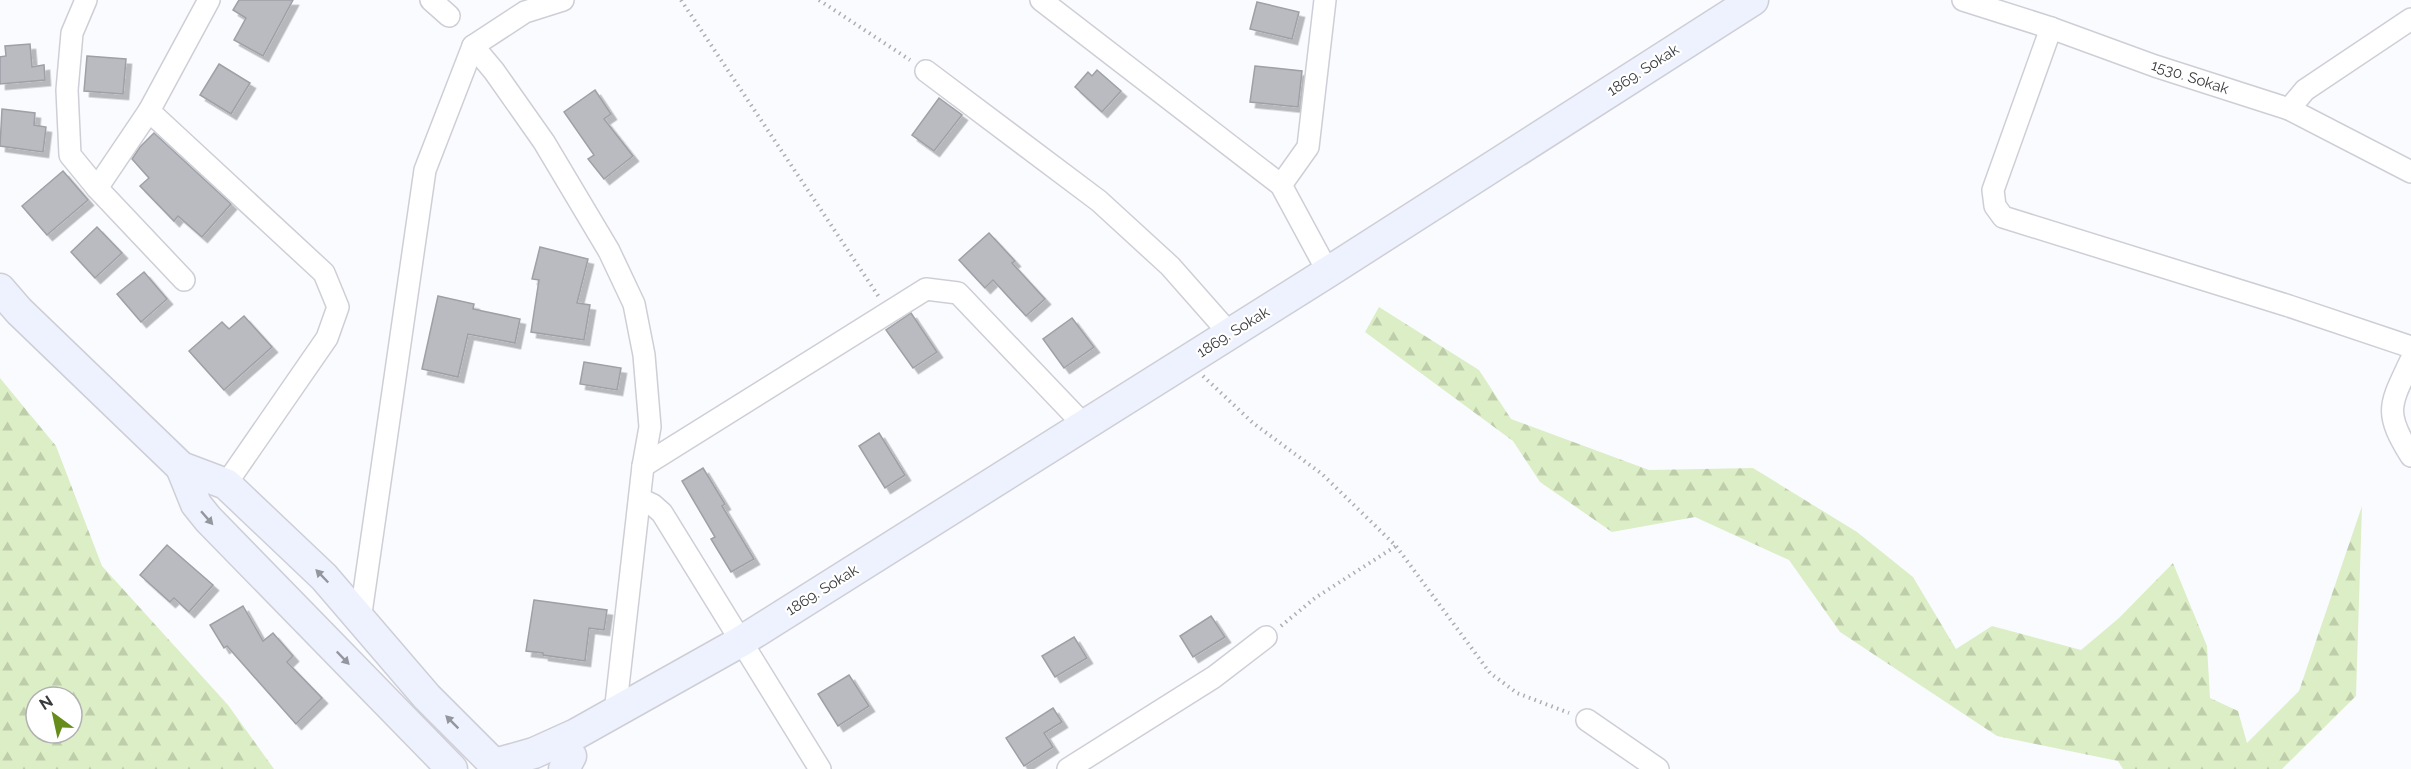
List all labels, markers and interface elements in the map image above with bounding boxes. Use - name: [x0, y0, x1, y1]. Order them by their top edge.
- street label: 1869. Sokak: [1604, 40, 1682, 100]
- street label: 1530. Sokak: [2149, 56, 2231, 98]
- street label: 1869. Sokak: [1194, 303, 1273, 361]
- one-way arrow: [201, 510, 214, 526]
- street label: 1869. Sokak: [783, 561, 862, 619]
- one-way arrow: [315, 569, 329, 584]
- one-way arrow: [336, 650, 350, 664]
- north arrow: [24, 685, 84, 745]
- text: N: [36, 692, 56, 714]
- one-way arrow: [445, 715, 459, 729]

